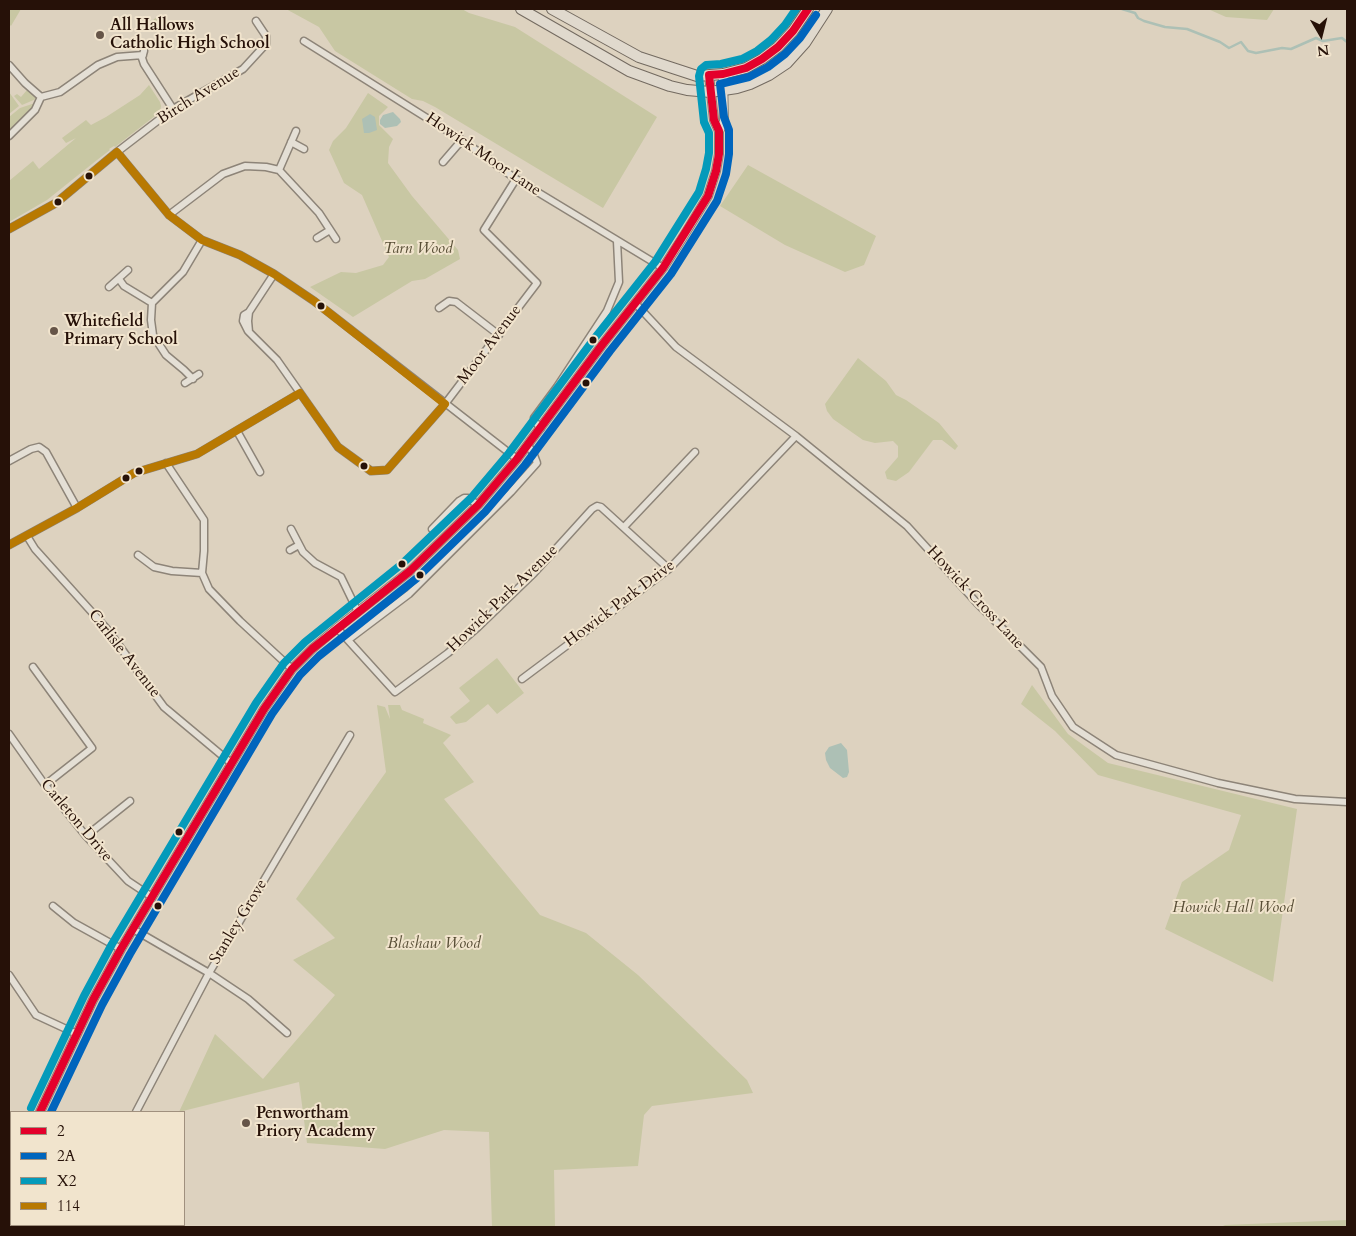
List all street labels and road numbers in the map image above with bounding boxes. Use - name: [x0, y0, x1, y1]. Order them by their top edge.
- street label: Birch Avenue: [154, 63, 244, 129]
- street label: Howick Moor Lane: [422, 109, 544, 201]
- street label: Moor Avenue: [454, 302, 526, 388]
- street label: Howick Park Avenue: [444, 541, 562, 657]
- street label: Howick Cross Lane: [922, 542, 1028, 654]
- street label: Howick Park Drive: [561, 556, 679, 652]
- street label: Carlisle Avenue: [84, 606, 164, 702]
- street label: Carleton Drive: [36, 776, 116, 866]
- street label: Stanley Grove: [206, 876, 272, 968]

